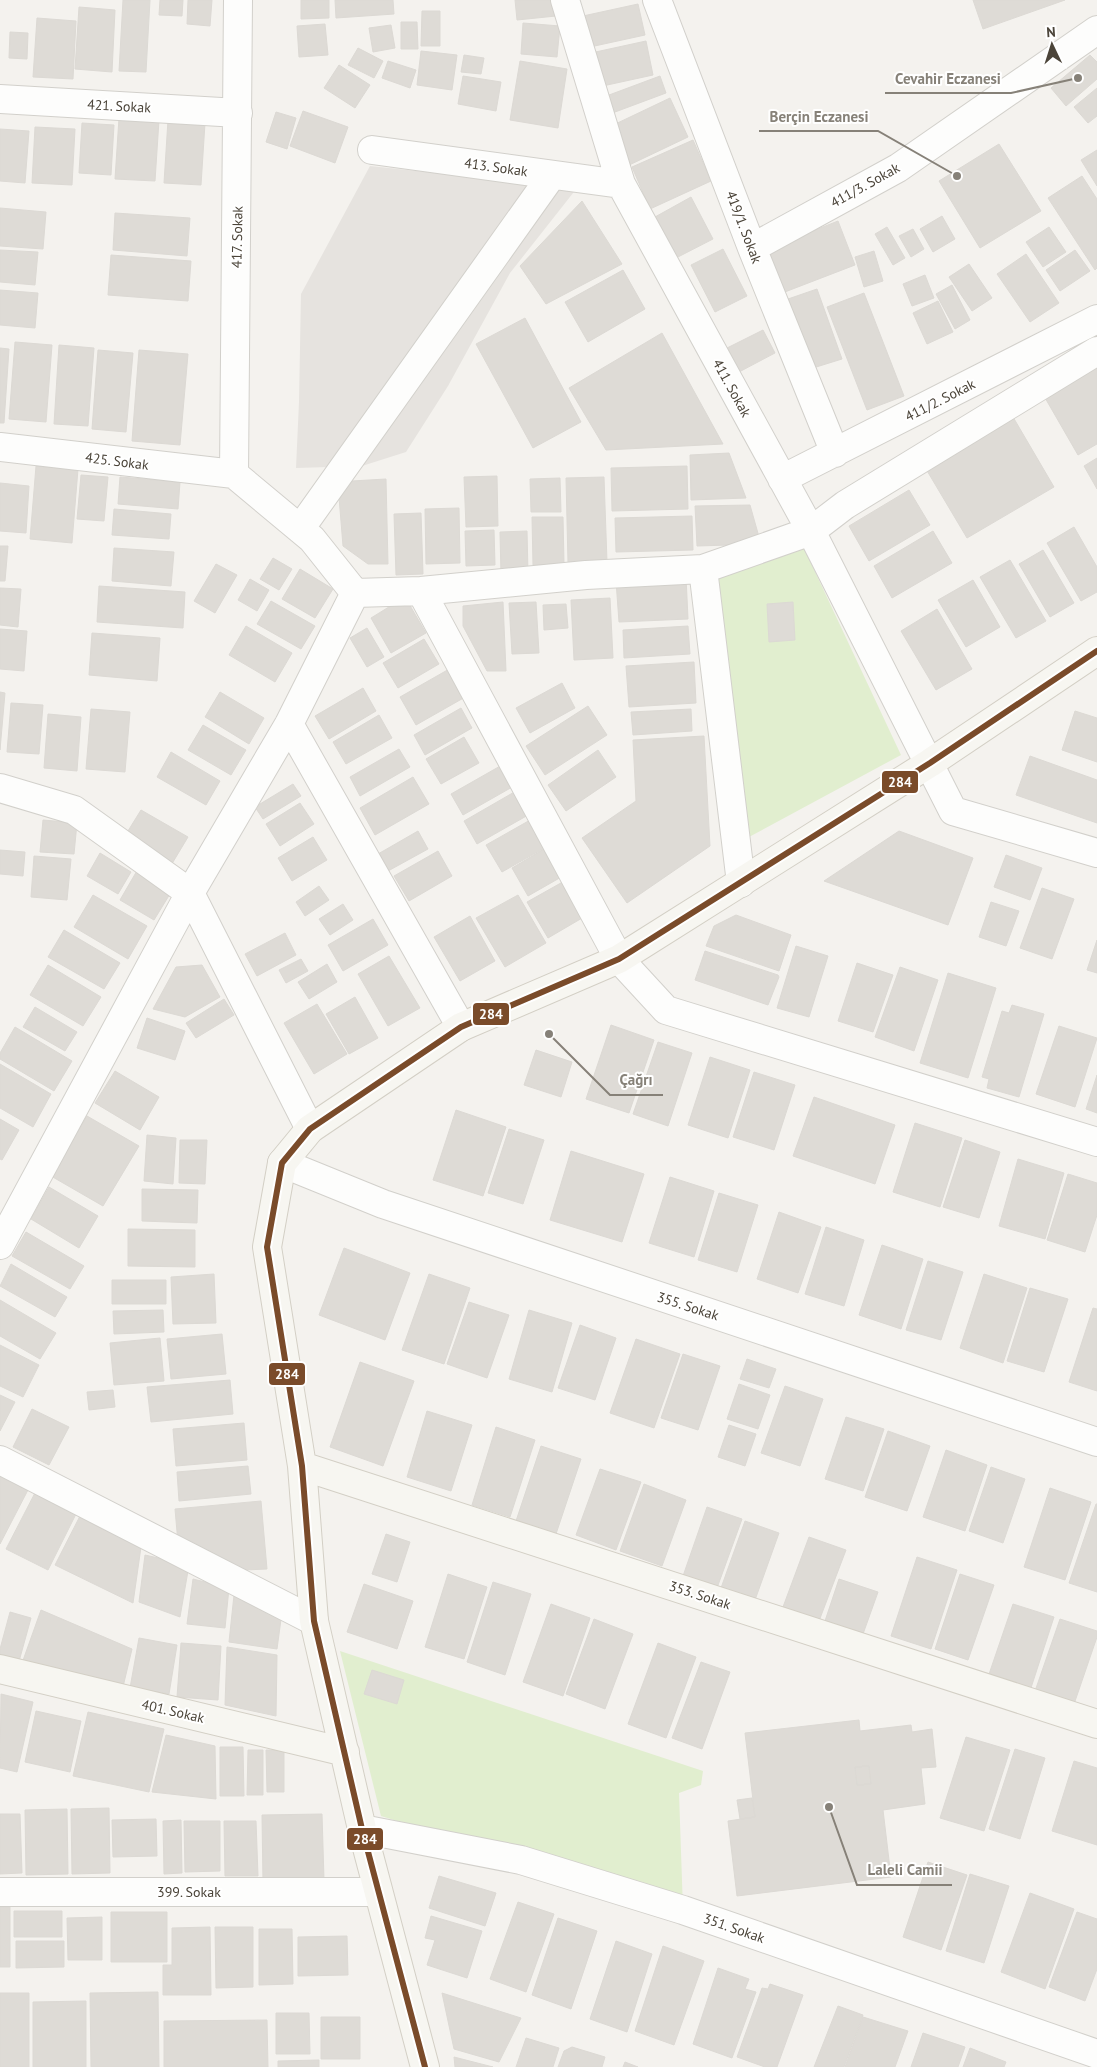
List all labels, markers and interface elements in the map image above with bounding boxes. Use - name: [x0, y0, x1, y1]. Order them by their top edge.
- north arrow: [1027, 20, 1077, 70]
- text: N: [1046, 23, 1056, 41]
- callout: Cevahir Eczanesi: [885, 63, 1011, 93]
- text: Cevahir Eczanesi: [895, 69, 1001, 88]
- street label: 421. Sokak: [87, 95, 152, 117]
- callout: Berçin Eczanesi: [759, 101, 878, 131]
- text: Berçin Eczanesi: [770, 107, 868, 126]
- street label: 413. Sokak: [463, 154, 529, 180]
- street label: 411/3. Sokak: [827, 158, 903, 211]
- street label: 419/1. Sokak: [722, 188, 766, 266]
- street label: 417. Sokak: [227, 205, 247, 268]
- street label: 411. Sokak: [709, 356, 755, 421]
- street label: 411/2. Sokak: [902, 375, 978, 425]
- street label: 425. Sokak: [84, 448, 150, 474]
- line badge: 284: [881, 770, 919, 794]
- text: 284: [888, 773, 912, 791]
- line badge: 284: [472, 1002, 510, 1026]
- text: 284: [479, 1005, 503, 1023]
- callout: Çağrı: [610, 1065, 663, 1095]
- text: Çağrı: [619, 1070, 653, 1089]
- street label: 355. Sokak: [655, 1288, 721, 1325]
- line badge: 284: [268, 1362, 306, 1386]
- text: 284: [275, 1365, 299, 1383]
- street label: 353. Sokak: [667, 1577, 733, 1614]
- street label: 401. Sokak: [140, 1695, 206, 1727]
- line badge: 284: [346, 1827, 384, 1851]
- text: 284: [353, 1830, 377, 1848]
- callout: Laleli Camii: [857, 1855, 952, 1885]
- text: Laleli Camii: [867, 1860, 943, 1879]
- street label: 399. Sokak: [157, 1883, 221, 1901]
- street label: 351. Sokak: [701, 1909, 767, 1947]

